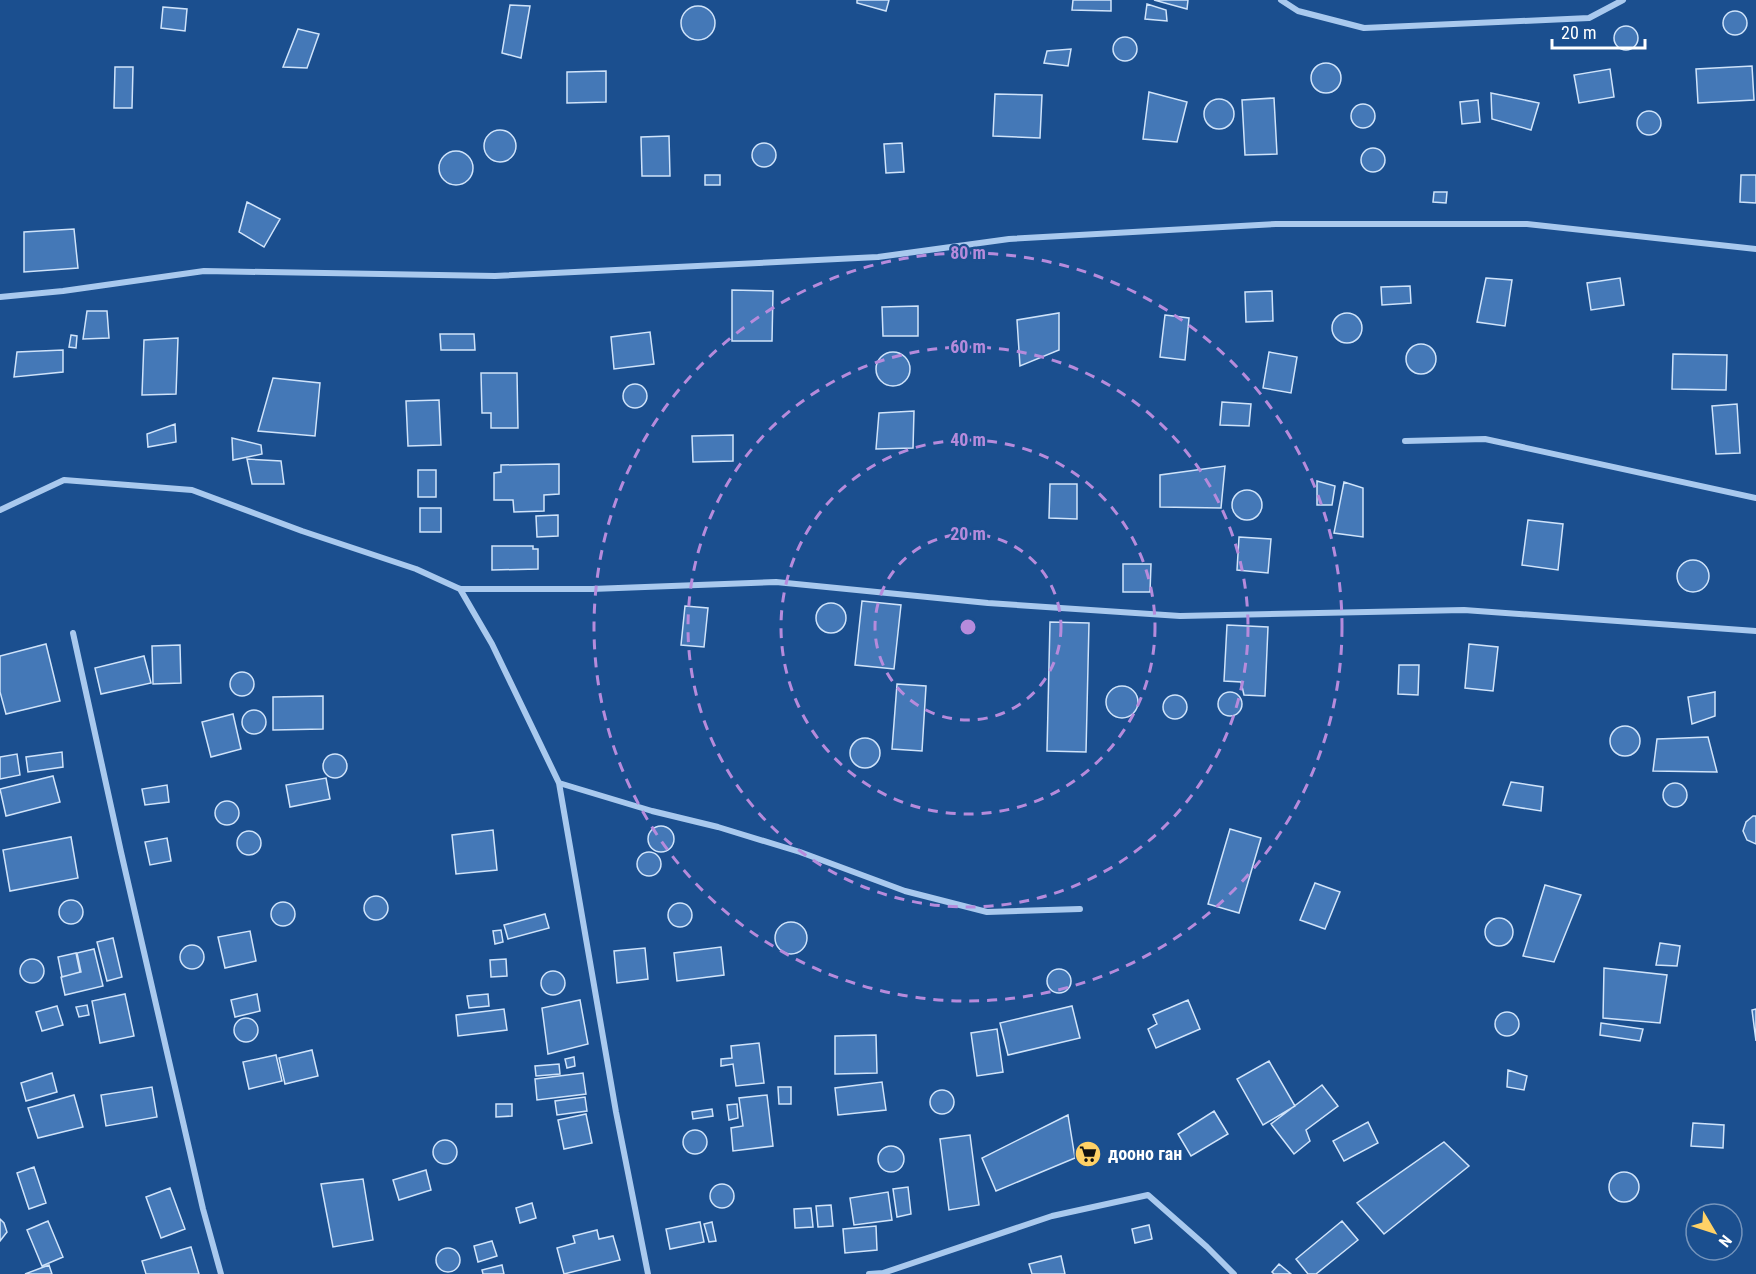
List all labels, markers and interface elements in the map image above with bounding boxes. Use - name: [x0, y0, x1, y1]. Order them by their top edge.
- scale bar: [1552, 12, 1645, 50]
- text: 20 m: [1561, 22, 1596, 43]
- text: 80 m: [950, 242, 986, 263]
- text: 60 m: [950, 336, 986, 357]
- text: 40 m: [950, 429, 986, 450]
- text: 20 m: [950, 523, 986, 544]
- centre of rings: [958, 617, 978, 637]
- supermarket icon: дооно ган: [1073, 1139, 1103, 1169]
- place label: дооно ган: [1108, 1143, 1182, 1164]
- north arrow: [1684, 1202, 1744, 1262]
- text: N: [1715, 1231, 1736, 1251]

